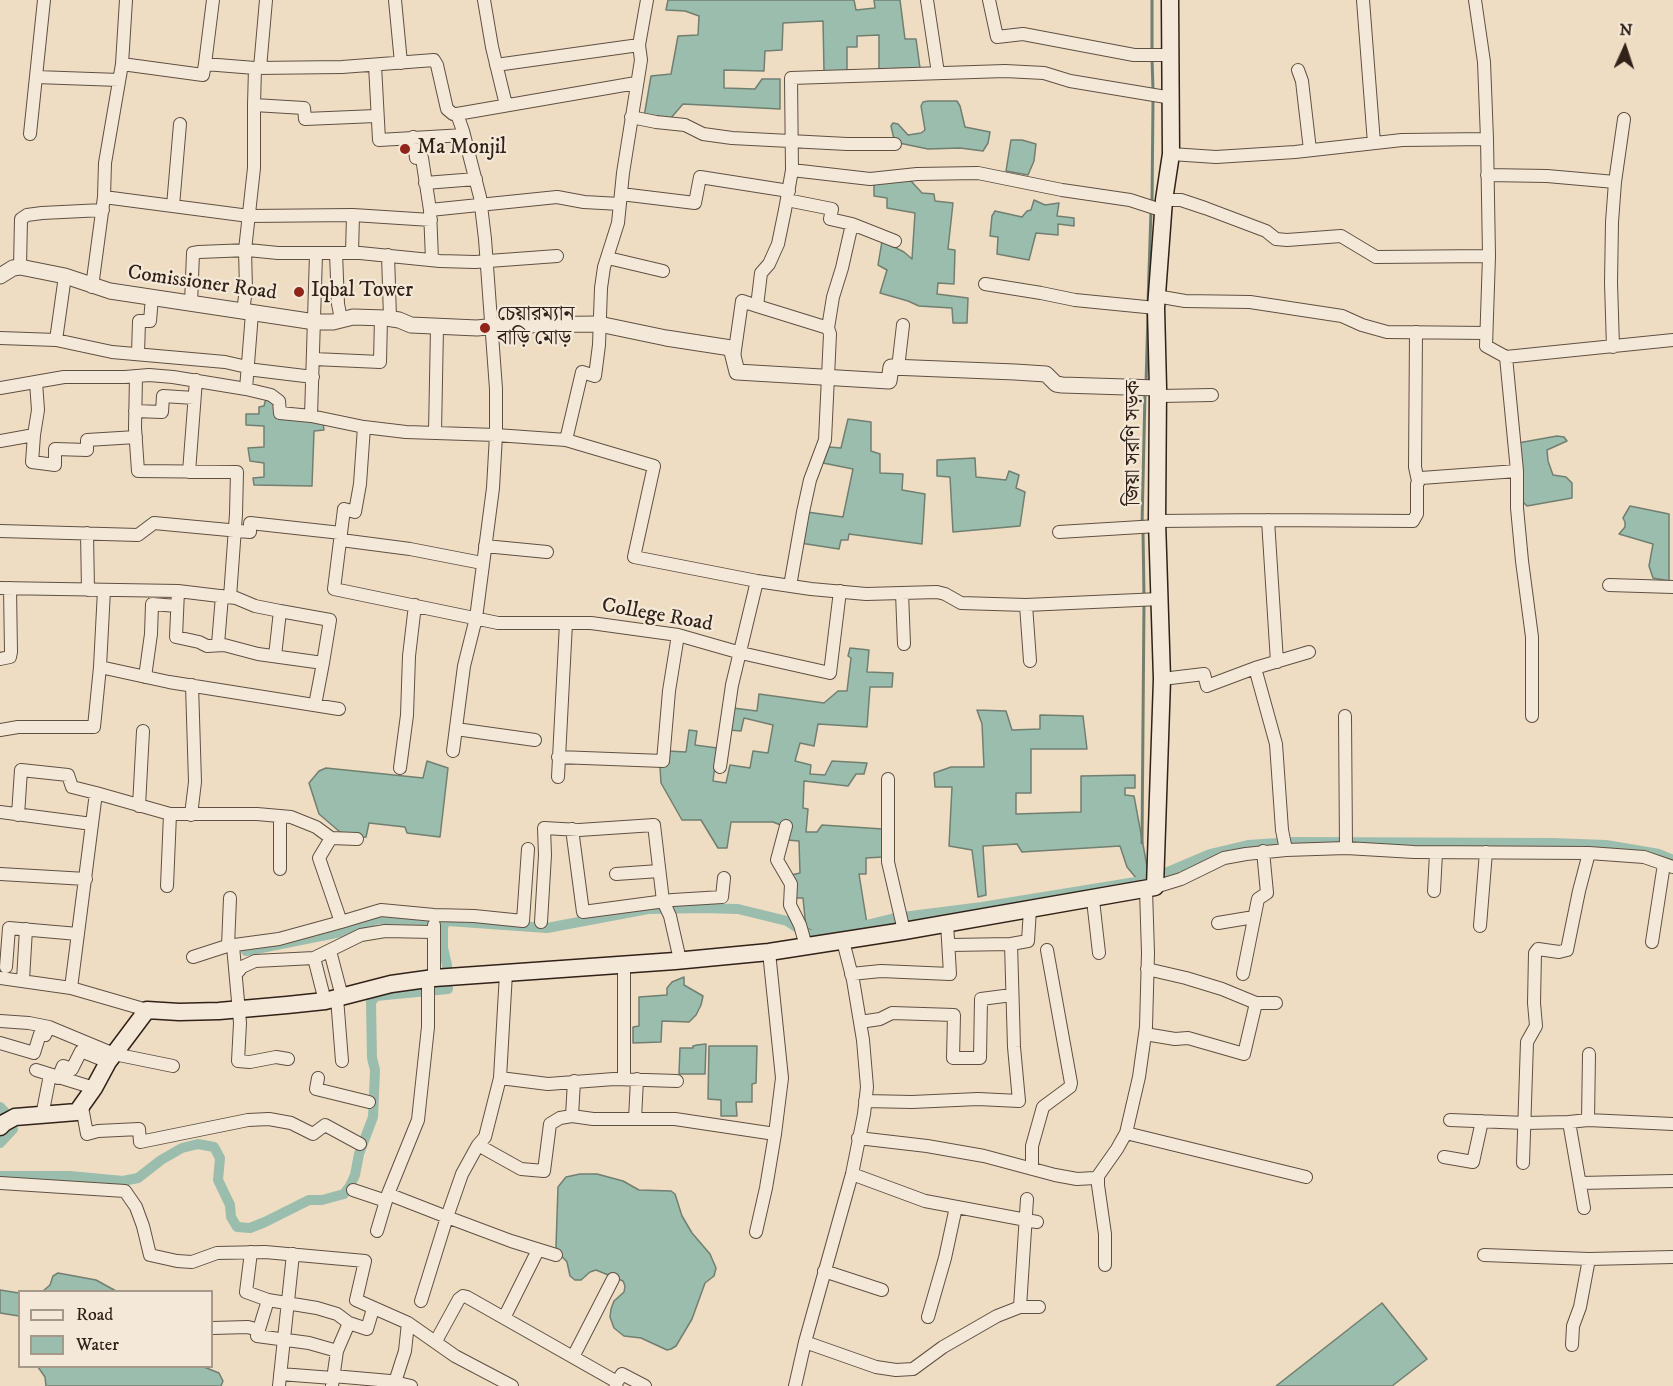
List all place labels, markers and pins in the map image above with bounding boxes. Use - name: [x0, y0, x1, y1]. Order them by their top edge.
- place label: Ma Monjil: [417, 136, 506, 162]
- marker: Ma Monjil: [398, 142, 412, 156]
- place label: Iqbal Tower: [311, 279, 413, 305]
- marker: Iqbal Tower: [292, 285, 306, 299]
- place label: চেয়ারম্যান বাড়ি মোড়: [497, 303, 575, 353]
- marker: চেয়ারম্যান বাড়ি মোড়: [478, 321, 492, 335]

